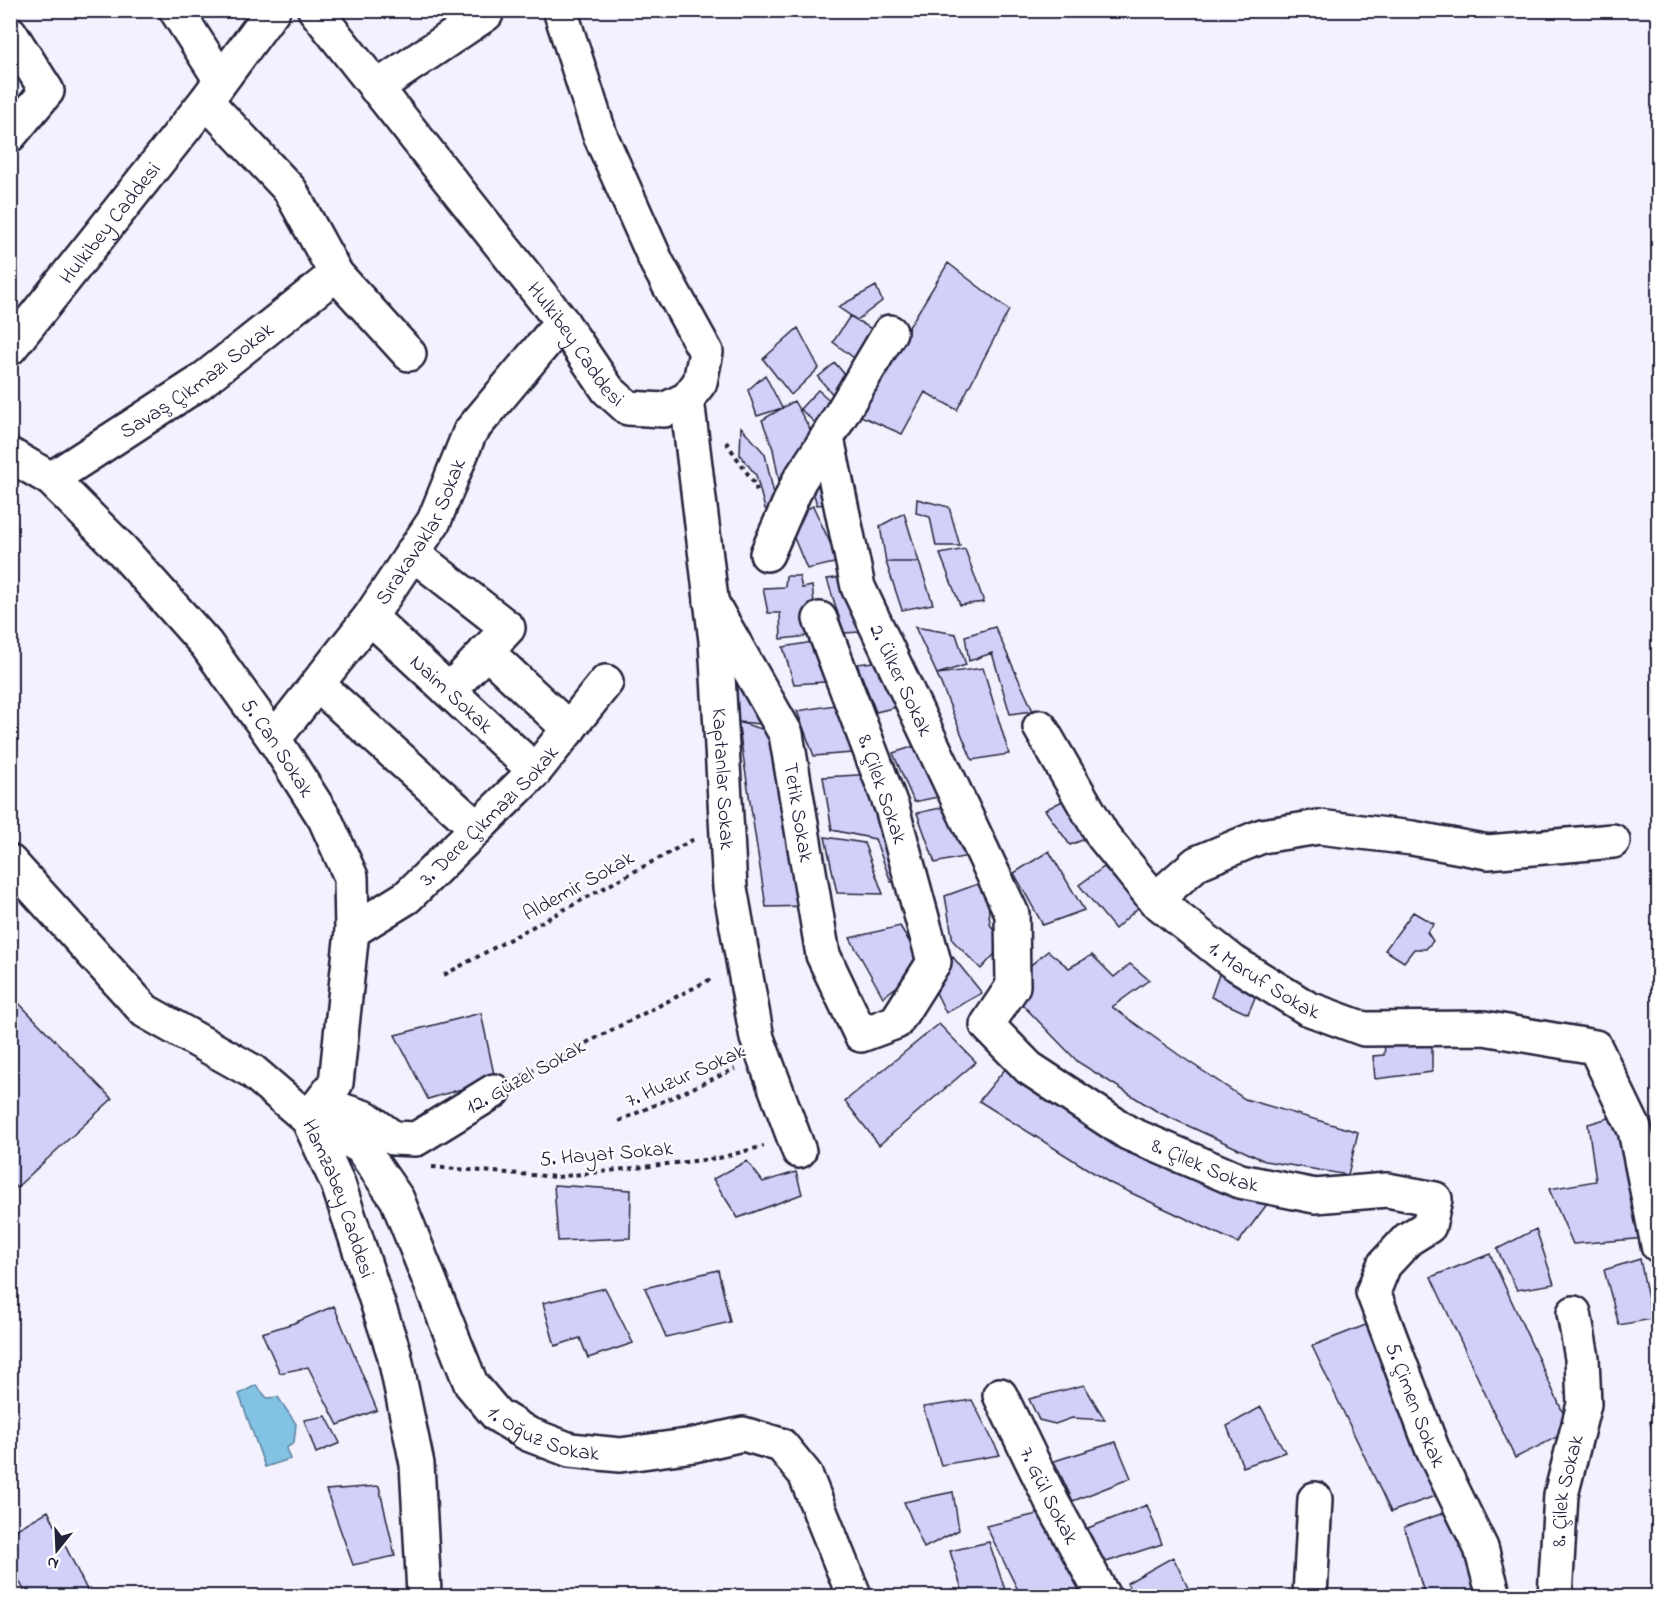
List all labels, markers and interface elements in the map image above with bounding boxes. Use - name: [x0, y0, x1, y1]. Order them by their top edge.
- street label: Hulkibey Caddesi: [53, 156, 169, 291]
- street label: Hulkibey Caddesi: [519, 276, 630, 415]
- street label: Savaş Çıkmazı Sokak: [114, 315, 282, 447]
- street label: Sırakavaklar Sokak: [369, 454, 475, 612]
- street label: 2. Ülker Sokak: [861, 620, 939, 742]
- street label: Naim Sokak: [402, 648, 499, 742]
- street label: 5. Can Sokak: [232, 693, 321, 804]
- street label: Kaptanlar Sokak: [703, 707, 741, 852]
- street label: 8. Çilek Sokak: [848, 731, 914, 849]
- street label: 3. Dere Çıkmazı Sokak: [413, 739, 567, 894]
- street label: Tetik Sokak: [774, 760, 820, 865]
- street label: Aldemir Sokak: [518, 843, 641, 930]
- street label: 1. Maruf Sokak: [1201, 935, 1324, 1029]
- street label: 12. Güzel Sokak: [461, 1032, 592, 1123]
- street label: 7. Huzur Sokak: [621, 1037, 751, 1117]
- street label: Hamzabey Caddesi: [293, 1115, 381, 1282]
- street label: 8. Çilek Sokak: [1146, 1132, 1262, 1201]
- street label: 5. Hayat Sokak: [538, 1134, 675, 1178]
- street label: 5. Çimen Sokak: [1376, 1338, 1453, 1474]
- street label: 1. Oğuz Sokak: [479, 1400, 601, 1470]
- street label: 8. Çilek Sokak: [1545, 1431, 1593, 1548]
- street label: 7. Gül Sokak: [1011, 1443, 1086, 1551]
- north arrow: [27, 1520, 87, 1580]
- text: N: [44, 1549, 62, 1575]

